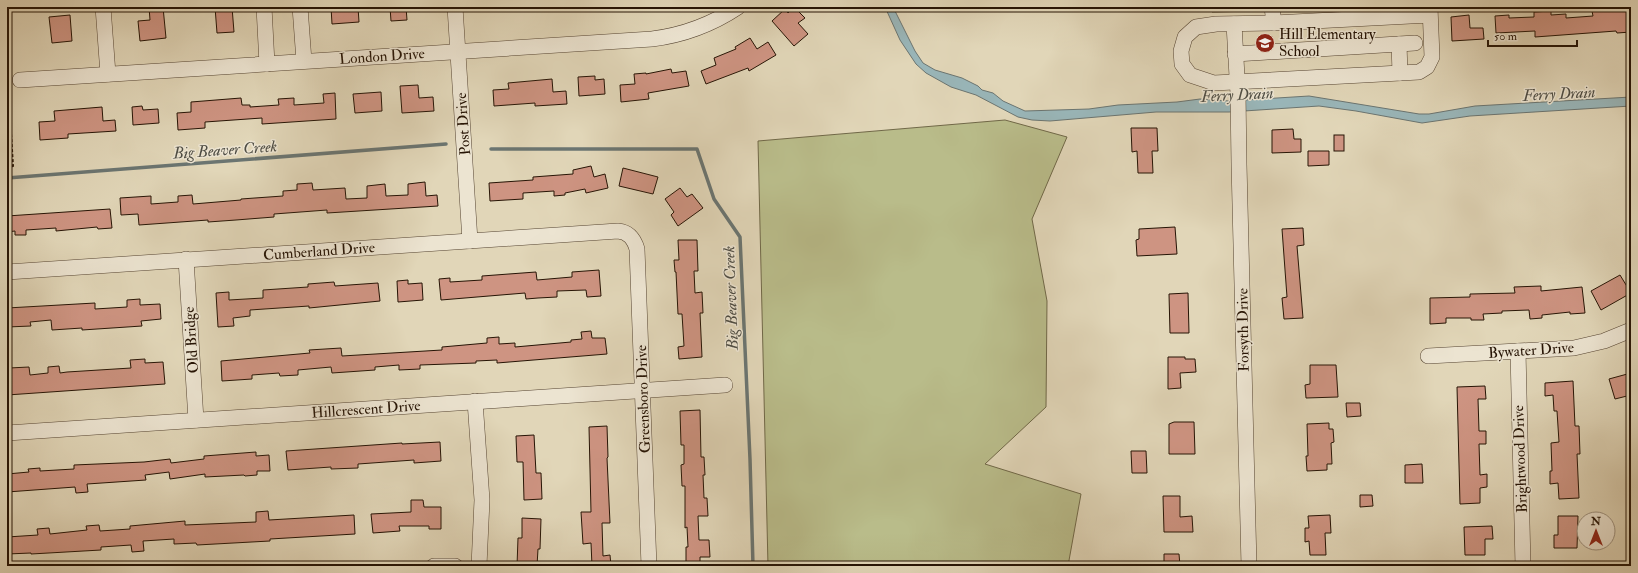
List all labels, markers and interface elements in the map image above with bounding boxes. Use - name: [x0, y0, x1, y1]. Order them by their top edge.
- scale bar: [1488, 22, 1577, 48]
- place label: Hill Elementary School: [1279, 25, 1376, 61]
- text: 50 m: [1494, 29, 1518, 44]
- school or university icon: Hill Elementary School: [1254, 32, 1276, 54]
- street label: London Drive: [339, 44, 425, 69]
- water label: Ferry Drain: [1521, 82, 1596, 106]
- water label: Ferry Drain: [1199, 83, 1274, 107]
- street label: Post Drive: [452, 92, 475, 156]
- water label: Big Beaver Creek: [171, 136, 278, 164]
- street label: Cumberland Drive: [263, 238, 376, 265]
- water label: Big Beaver Creek: [719, 245, 743, 351]
- street label: Forsyth Drive: [1233, 288, 1254, 372]
- street label: Old Bridge: [180, 306, 203, 374]
- street label: Bywater Drive: [1487, 338, 1575, 363]
- street label: Greensboro Drive: [632, 344, 655, 453]
- street label: Hillcrescent Drive: [311, 396, 421, 423]
- street label: Brightwood Drive: [1509, 405, 1532, 513]
- north arrow: [1576, 511, 1616, 551]
- text: N: [1590, 515, 1602, 528]

